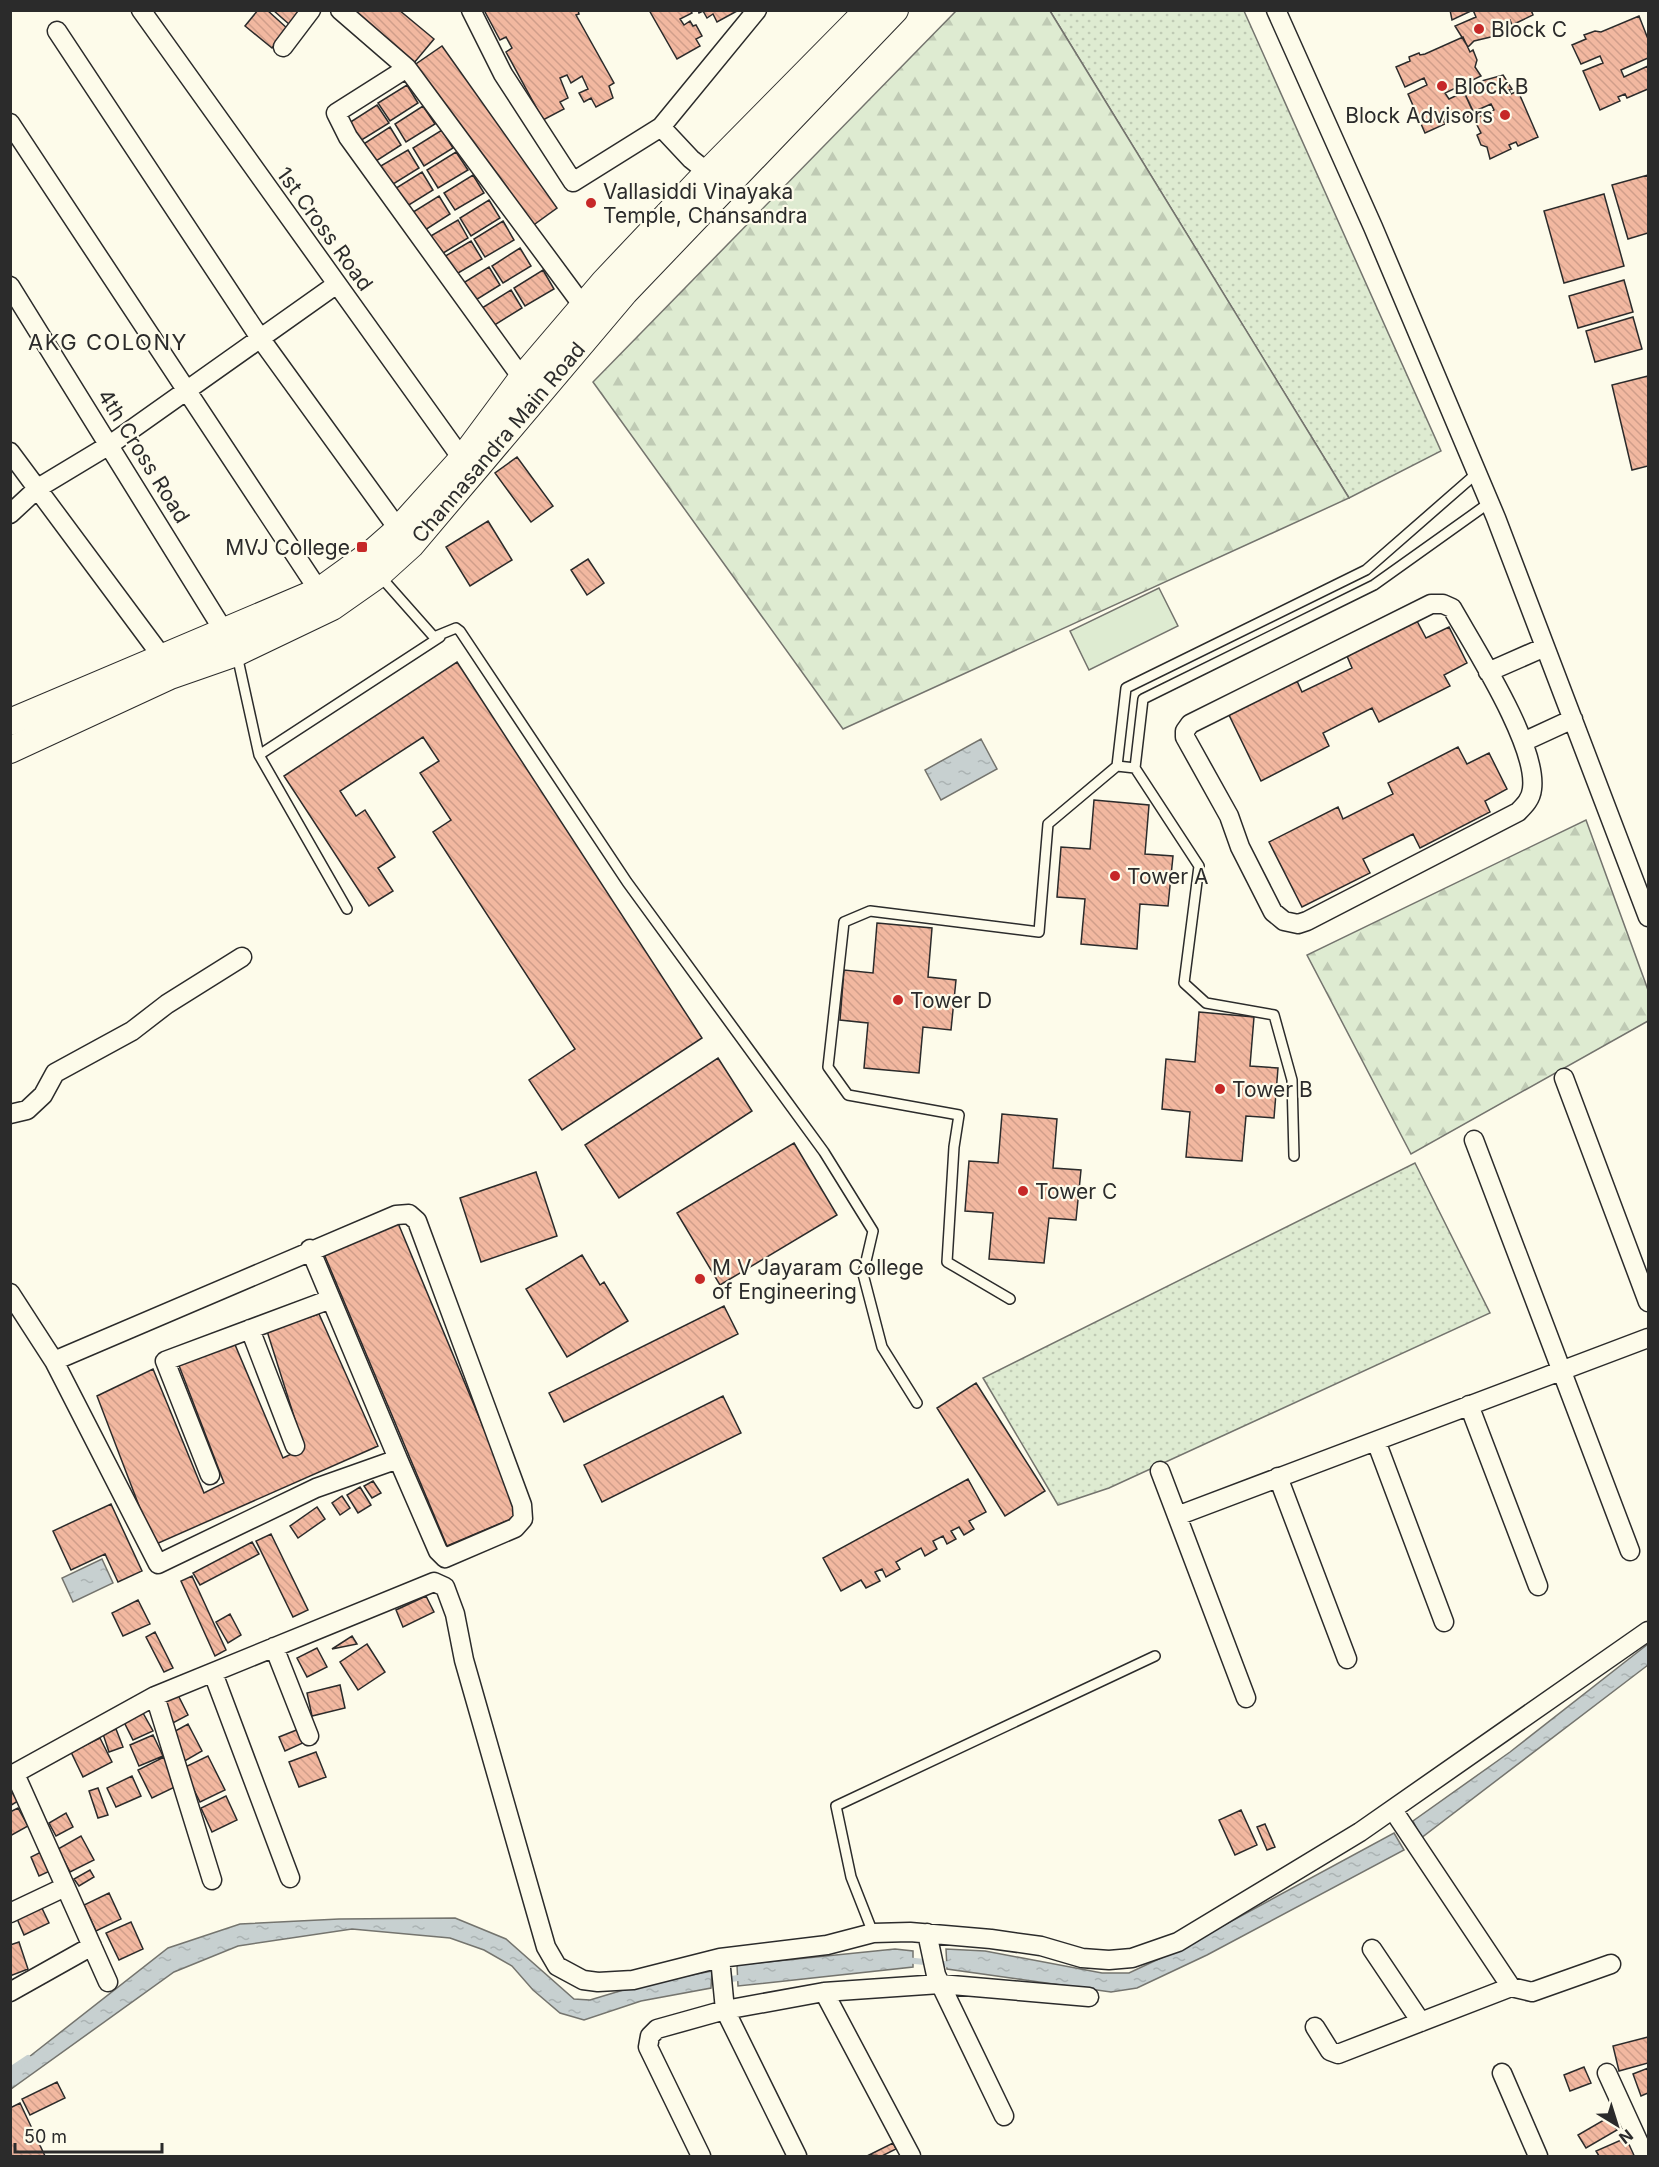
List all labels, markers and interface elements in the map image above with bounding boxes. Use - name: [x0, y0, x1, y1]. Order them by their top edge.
- place label: Block C: [1491, 17, 1567, 42]
- marker: Block C: [1472, 22, 1486, 36]
- place label: Block B: [1454, 74, 1529, 99]
- marker: Block B: [1435, 79, 1449, 93]
- place label: Block Advisors: [1345, 103, 1493, 128]
- marker: Block Advisors: [1498, 108, 1512, 122]
- street label: 1st Cross Road: [272, 162, 378, 296]
- place label: Vallasiddi Vinayaka Temple, Chansandra: [603, 179, 808, 228]
- marker: Vallasiddi Vinayaka Temple, Chansandra: [584, 196, 598, 210]
- district label: AKG COLONY: [28, 329, 188, 355]
- street label: Channasandra Main Road: [406, 337, 590, 547]
- street label: 4th Cross Road: [93, 385, 195, 527]
- place label: MVJ College: [225, 535, 350, 560]
- marker: MVJ College: [355, 540, 369, 554]
- place label: Tower A: [1127, 864, 1208, 889]
- marker: Tower A: [1108, 869, 1122, 883]
- place label: Tower D: [910, 988, 992, 1013]
- marker: Tower D: [891, 993, 905, 1007]
- place label: Tower B: [1232, 1077, 1313, 1102]
- marker: Tower B: [1213, 1082, 1227, 1096]
- place label: Tower C: [1035, 1179, 1117, 1204]
- marker: Tower C: [1016, 1184, 1030, 1198]
- place label: M V Jayaram College of Engineering: [712, 1255, 924, 1304]
- marker: M V Jayaram College of Engineering: [693, 1272, 707, 1286]
- north arrow: [1587, 2095, 1647, 2155]
- scale bar: [15, 2116, 162, 2154]
- text: N: [1615, 2125, 1637, 2148]
- text: 50 m: [24, 2126, 67, 2147]

